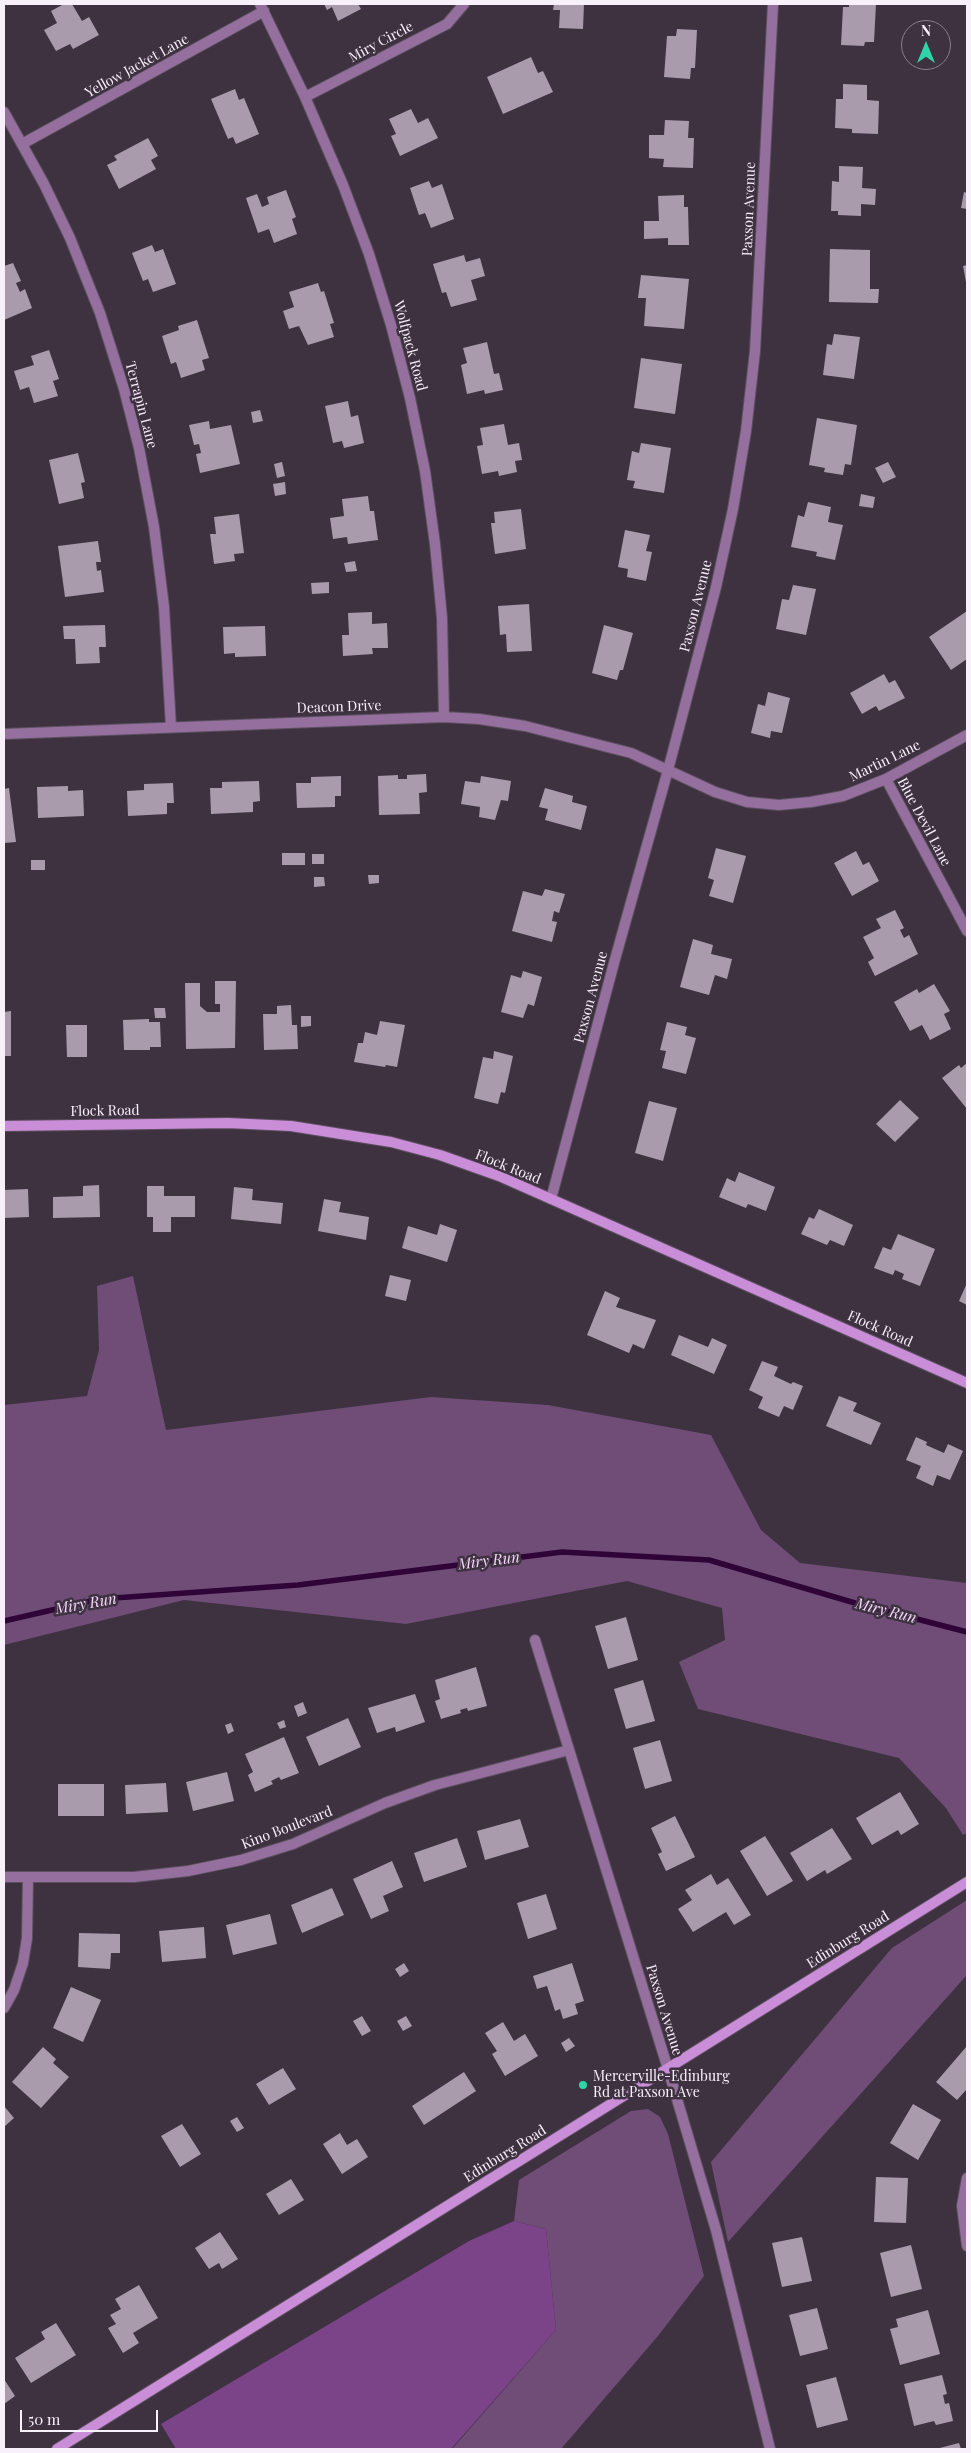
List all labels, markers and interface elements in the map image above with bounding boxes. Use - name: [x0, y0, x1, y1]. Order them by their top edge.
- street label: Miry Circle: [346, 18, 416, 66]
- north arrow: [901, 20, 951, 70]
- text: N: [921, 21, 931, 40]
- street label: Yellow Jacket Lane: [82, 31, 192, 101]
- street label: Paxson Avenue: [739, 162, 759, 256]
- street label: Wolfpack Road: [390, 299, 430, 393]
- street label: Terrapin Lane: [121, 360, 161, 450]
- street label: Paxson Avenue: [676, 558, 716, 654]
- street label: Deacon Drive: [296, 697, 382, 717]
- street label: Martin Lane: [847, 737, 923, 785]
- street label: Blue Devil Lane: [894, 775, 954, 869]
- street label: Paxson Avenue: [571, 949, 611, 1045]
- street label: Flock Road: [70, 1102, 140, 1120]
- street label: Flock Road: [473, 1146, 543, 1188]
- street label: Flock Road: [845, 1307, 915, 1351]
- water label: Miry Run: [457, 1548, 521, 1574]
- water label: Miry Run: [54, 1590, 118, 1618]
- water label: Miry Run: [854, 1595, 918, 1627]
- street label: Kino Boulevard: [239, 1803, 335, 1853]
- street label: Edinburg Road: [804, 1908, 892, 1972]
- street label: Paxson Avenue: [642, 1962, 686, 2058]
- place label: Mercerville-Edinburg Rd at Paxson Ave: [593, 2069, 730, 2102]
- marker: Mercerville-Edinburg Rd at Paxson Ave: [577, 2079, 589, 2091]
- street label: Edinburg Road: [461, 2122, 549, 2186]
- scale bar: [22, 2400, 160, 2432]
- text: 50 m: [28, 2409, 60, 2429]

